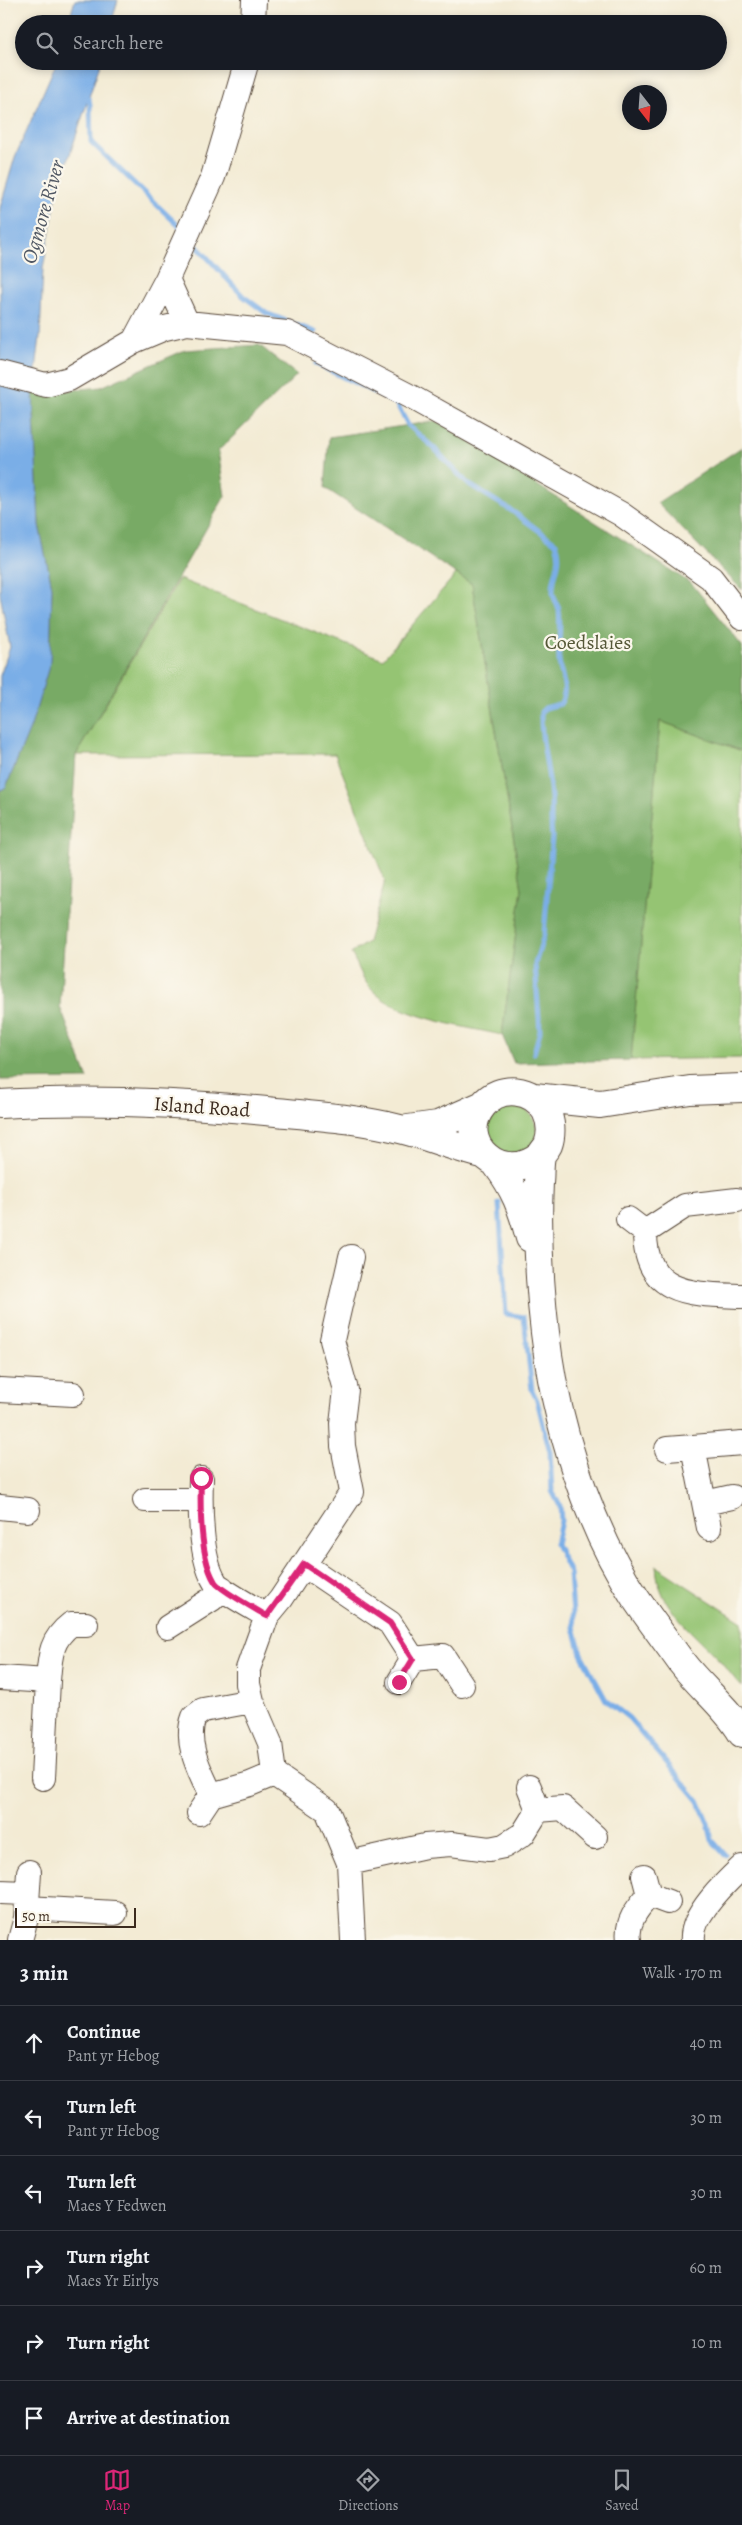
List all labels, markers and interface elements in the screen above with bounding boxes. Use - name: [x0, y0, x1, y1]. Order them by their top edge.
- search box: [15, 15, 727, 70]
- icon: search: [33, 29, 61, 57]
- text: Search here: [73, 30, 163, 56]
- north arrow: [622, 85, 667, 130]
- water label: Ogmore River: [15, 156, 71, 267]
- park label: Coedslaies: [545, 629, 631, 656]
- street label: Island Road: [153, 1090, 251, 1124]
- route start: [190, 1467, 213, 1490]
- route end: [388, 1671, 411, 1694]
- scale bar: [15, 1905, 136, 1928]
- text: 50 m: [22, 1907, 50, 1926]
- text: 3 min: [20, 1959, 68, 1987]
- text: Walk · 170 m: [642, 1962, 722, 1984]
- text: Continue: [67, 2019, 141, 2045]
- icon: ahead: [20, 2029, 48, 2057]
- text: 40 m: [690, 2032, 722, 2054]
- text: Pant yr Hebog: [67, 2045, 160, 2067]
- text: Turn left: [67, 2094, 136, 2120]
- icon: left: [20, 2104, 48, 2132]
- text: 30 m: [690, 2107, 722, 2129]
- text: Pant yr Hebog: [67, 2120, 160, 2142]
- text: Turn left: [67, 2169, 136, 2195]
- icon: left: [20, 2179, 48, 2207]
- text: 30 m: [690, 2182, 722, 2204]
- text: Maes Y Fedwen: [67, 2195, 167, 2217]
- text: Turn right: [67, 2244, 149, 2270]
- icon: right: [20, 2254, 48, 2282]
- text: 60 m: [690, 2257, 722, 2279]
- text: Maes Yr Eirlys: [67, 2270, 159, 2292]
- icon: right: [20, 2329, 48, 2357]
- text: Turn right: [67, 2330, 149, 2356]
- text: 10 m: [692, 2332, 722, 2354]
- icon: arrive: [20, 2404, 48, 2432]
- text: Arrive at destination: [67, 2405, 230, 2431]
- tab: Map: [103, 2466, 131, 2515]
- tab: Directions: [338, 2466, 398, 2515]
- tab: Saved: [605, 2466, 639, 2515]

